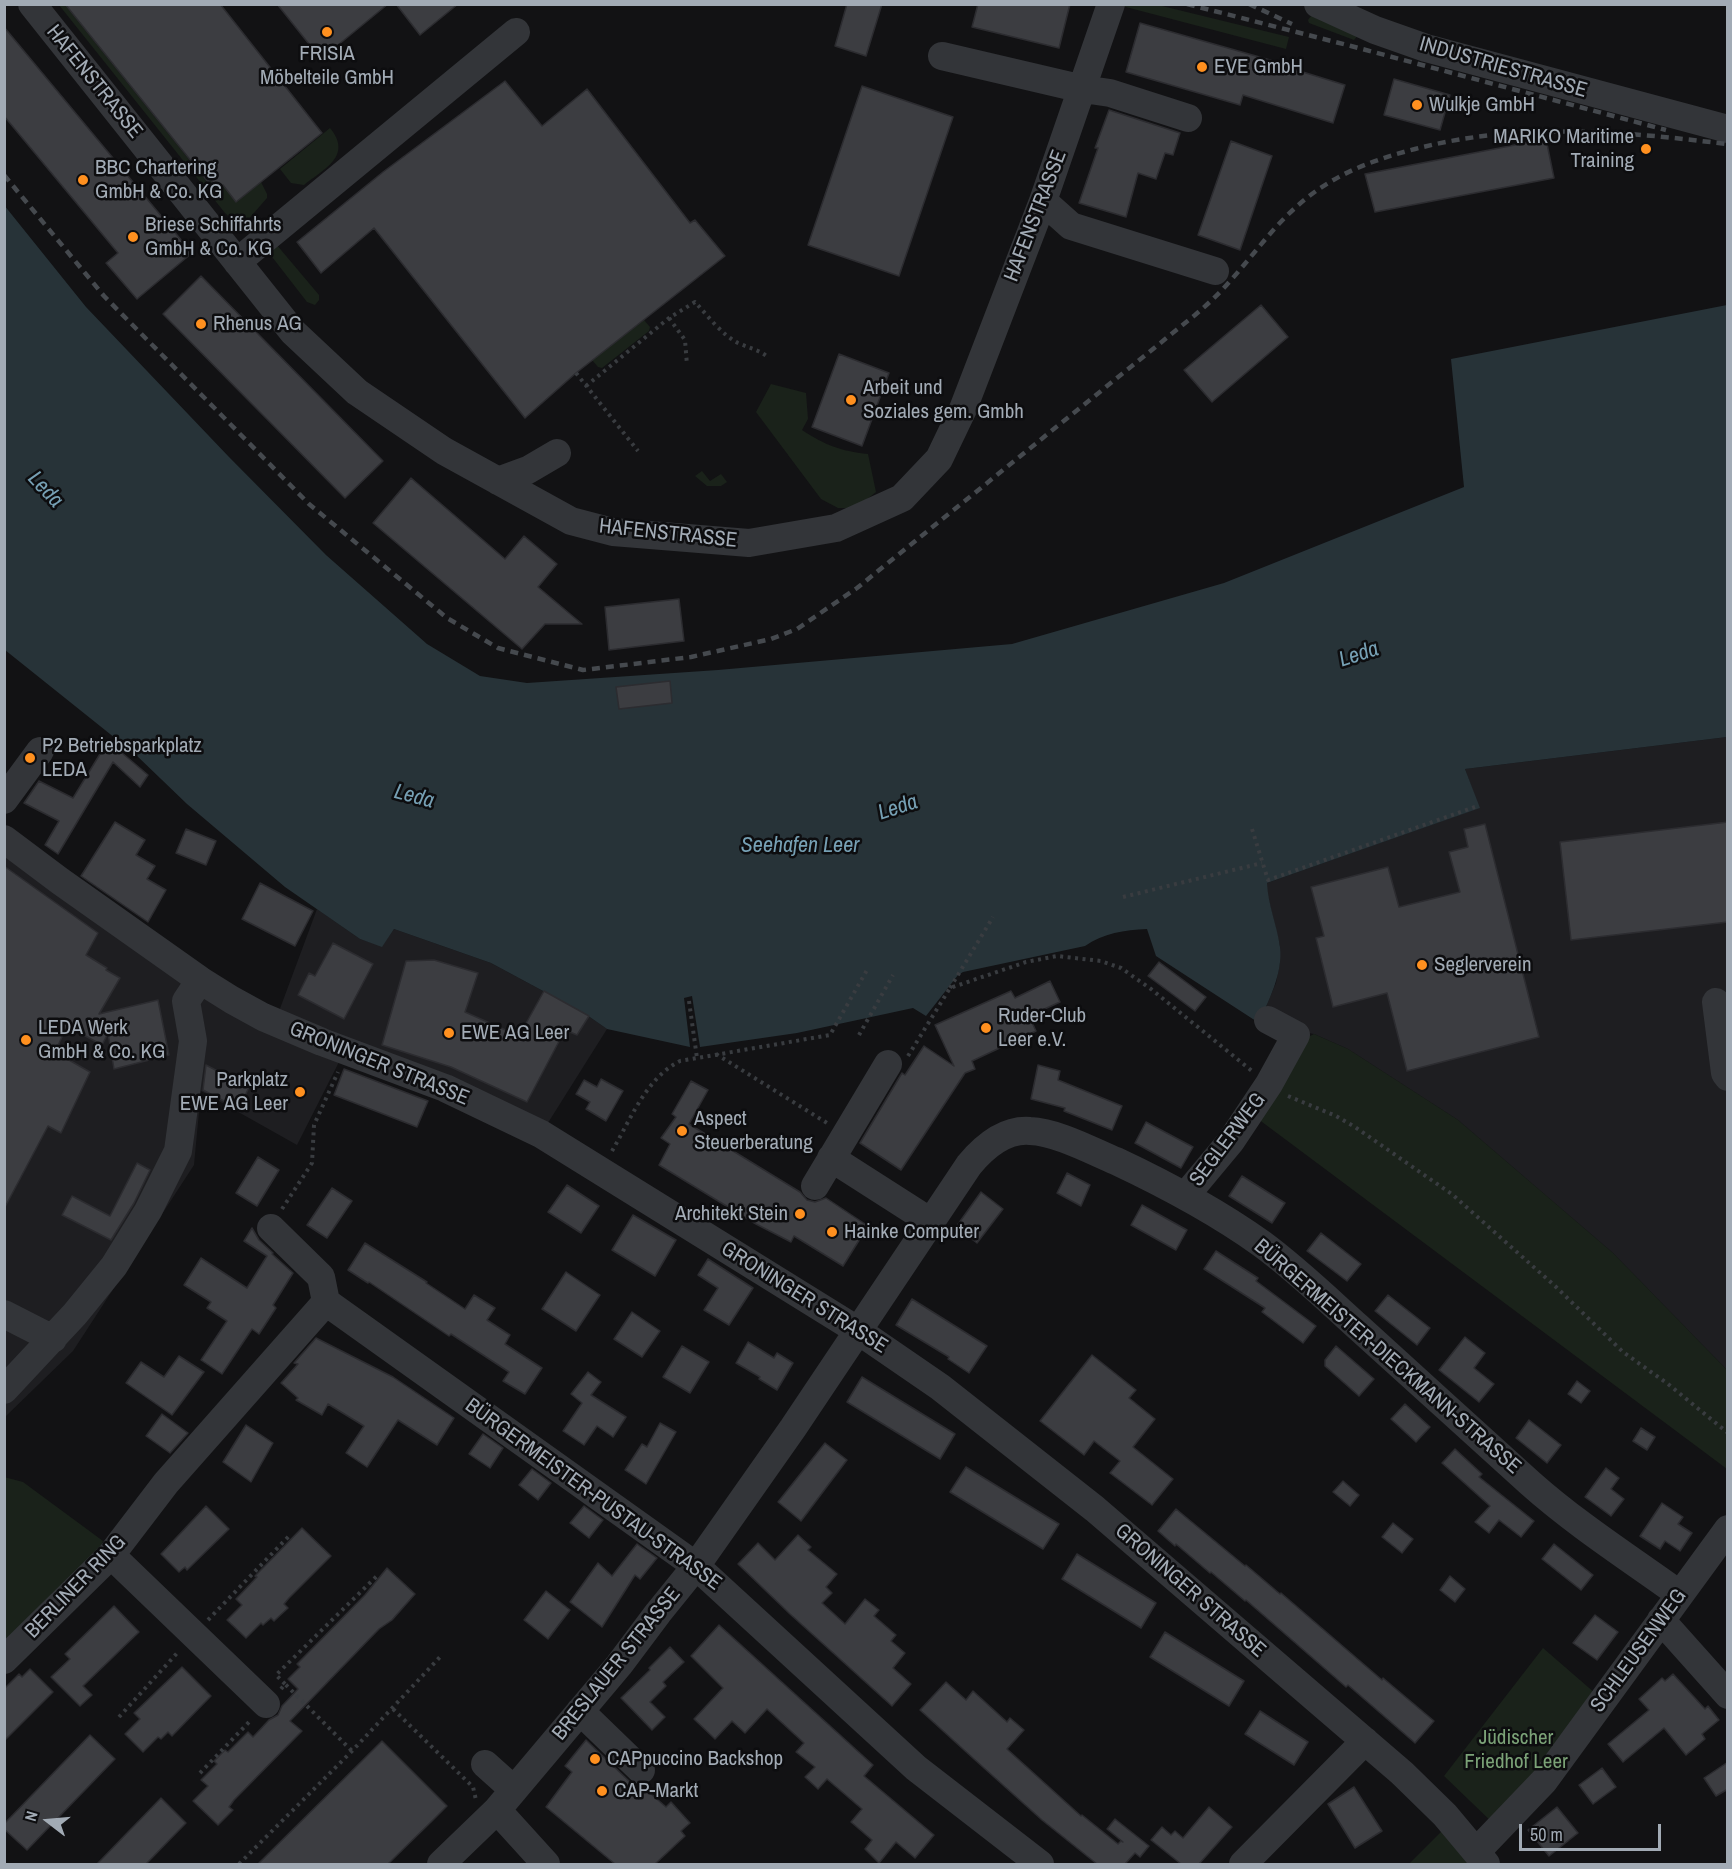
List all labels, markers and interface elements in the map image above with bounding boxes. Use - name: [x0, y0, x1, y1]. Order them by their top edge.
- street label: HAFENSTRASSE: [41, 20, 147, 144]
- marker: FRISIA Möbelteile GmbH: [320, 25, 334, 39]
- street label: INDUSTRIESTRASSE: [1416, 32, 1590, 104]
- place label: FRISIA Möbelteile GmbH: [260, 41, 394, 91]
- place label: EVE GmbH: [1214, 54, 1303, 80]
- marker: EVE GmbH: [1195, 60, 1209, 74]
- place label: Wulkje GmbH: [1429, 92, 1535, 118]
- marker: Wulkje GmbH: [1410, 98, 1424, 112]
- place label: MARIKO Maritime Training: [1493, 124, 1634, 174]
- marker: MARIKO Maritime Training: [1639, 142, 1653, 156]
- street label: HAFENSTRASSE: [999, 147, 1073, 285]
- place label: BBC Chartering GmbH & Co. KG: [95, 155, 222, 205]
- marker: BBC Chartering GmbH & Co. KG: [76, 173, 90, 187]
- place label: Briese Schiffahrts GmbH & Co. KG: [145, 212, 282, 262]
- marker: Briese Schiffahrts GmbH & Co. KG: [126, 230, 140, 244]
- place label: Rhenus AG: [213, 311, 302, 337]
- marker: Rhenus AG: [194, 317, 208, 331]
- place label: Arbeit und Soziales gem. Gmbh: [863, 375, 1024, 425]
- marker: Arbeit und Soziales gem. Gmbh: [844, 393, 858, 407]
- water label: Leda: [22, 466, 68, 514]
- street label: HAFENSTRASSE: [598, 514, 738, 554]
- water label: Leda: [1336, 636, 1382, 674]
- place label: P2 Betriebsparkplatz LEDA: [42, 733, 202, 783]
- marker: P2 Betriebsparkplatz LEDA: [23, 751, 37, 765]
- water label: Leda: [391, 779, 437, 815]
- water label: Leda: [875, 789, 921, 827]
- water label: Seehafen Leer: [741, 833, 859, 859]
- place label: Seglerverein: [1434, 952, 1532, 978]
- marker: Seglerverein: [1415, 958, 1429, 972]
- place label: Ruder-Club Leer e.V.: [998, 1003, 1086, 1053]
- place label: LEDA Werk GmbH & Co. KG: [38, 1015, 165, 1065]
- street label: GRONINGER STRASSE: [286, 1016, 472, 1112]
- place label: EWE AG Leer: [461, 1020, 569, 1046]
- marker: Ruder-Club Leer e.V.: [979, 1021, 993, 1035]
- marker: EWE AG Leer: [442, 1026, 456, 1040]
- marker: LEDA Werk GmbH & Co. KG: [19, 1033, 33, 1047]
- place label: Parkplatz EWE AG Leer: [180, 1067, 288, 1117]
- marker: Parkplatz EWE AG Leer: [293, 1085, 307, 1099]
- street label: SEGLERWEG: [1185, 1088, 1271, 1192]
- place label: Aspect Steuerberatung: [694, 1106, 813, 1156]
- marker: Aspect Steuerberatung: [675, 1124, 689, 1138]
- place label: Architekt Stein: [675, 1201, 788, 1227]
- marker: Architekt Stein: [793, 1207, 807, 1221]
- place label: Hainke Computer: [844, 1219, 979, 1245]
- marker: Hainke Computer: [825, 1225, 839, 1239]
- street label: BÜRGERMEISTER-DIECKMANN-STRASSE: [1248, 1234, 1526, 1480]
- street label: GRONINGER STRASSE: [716, 1237, 892, 1359]
- street label: BÜRGERMEISTER-PUSTAU-STRASSE: [460, 1394, 726, 1596]
- street label: GRONINGER STRASSE: [1110, 1519, 1270, 1663]
- street label: BERLINER RING: [20, 1530, 132, 1644]
- street label: BRESLAUER STRASSE: [548, 1582, 686, 1746]
- street label: SCHLEUSENWEG: [1586, 1584, 1692, 1718]
- park label: Jüdischer Friedhof Leer: [1464, 1725, 1568, 1775]
- place label: CAPpuccino Backshop: [607, 1746, 783, 1772]
- marker: CAPpuccino Backshop: [588, 1752, 602, 1766]
- place label: CAP-Markt: [614, 1778, 698, 1804]
- marker: CAP-Markt: [595, 1784, 609, 1798]
- north arrow: [18, 1791, 78, 1851]
- text: N: [19, 1808, 43, 1824]
- scale bar: [1522, 1812, 1664, 1850]
- text: 50 m: [1530, 1822, 1563, 1847]

